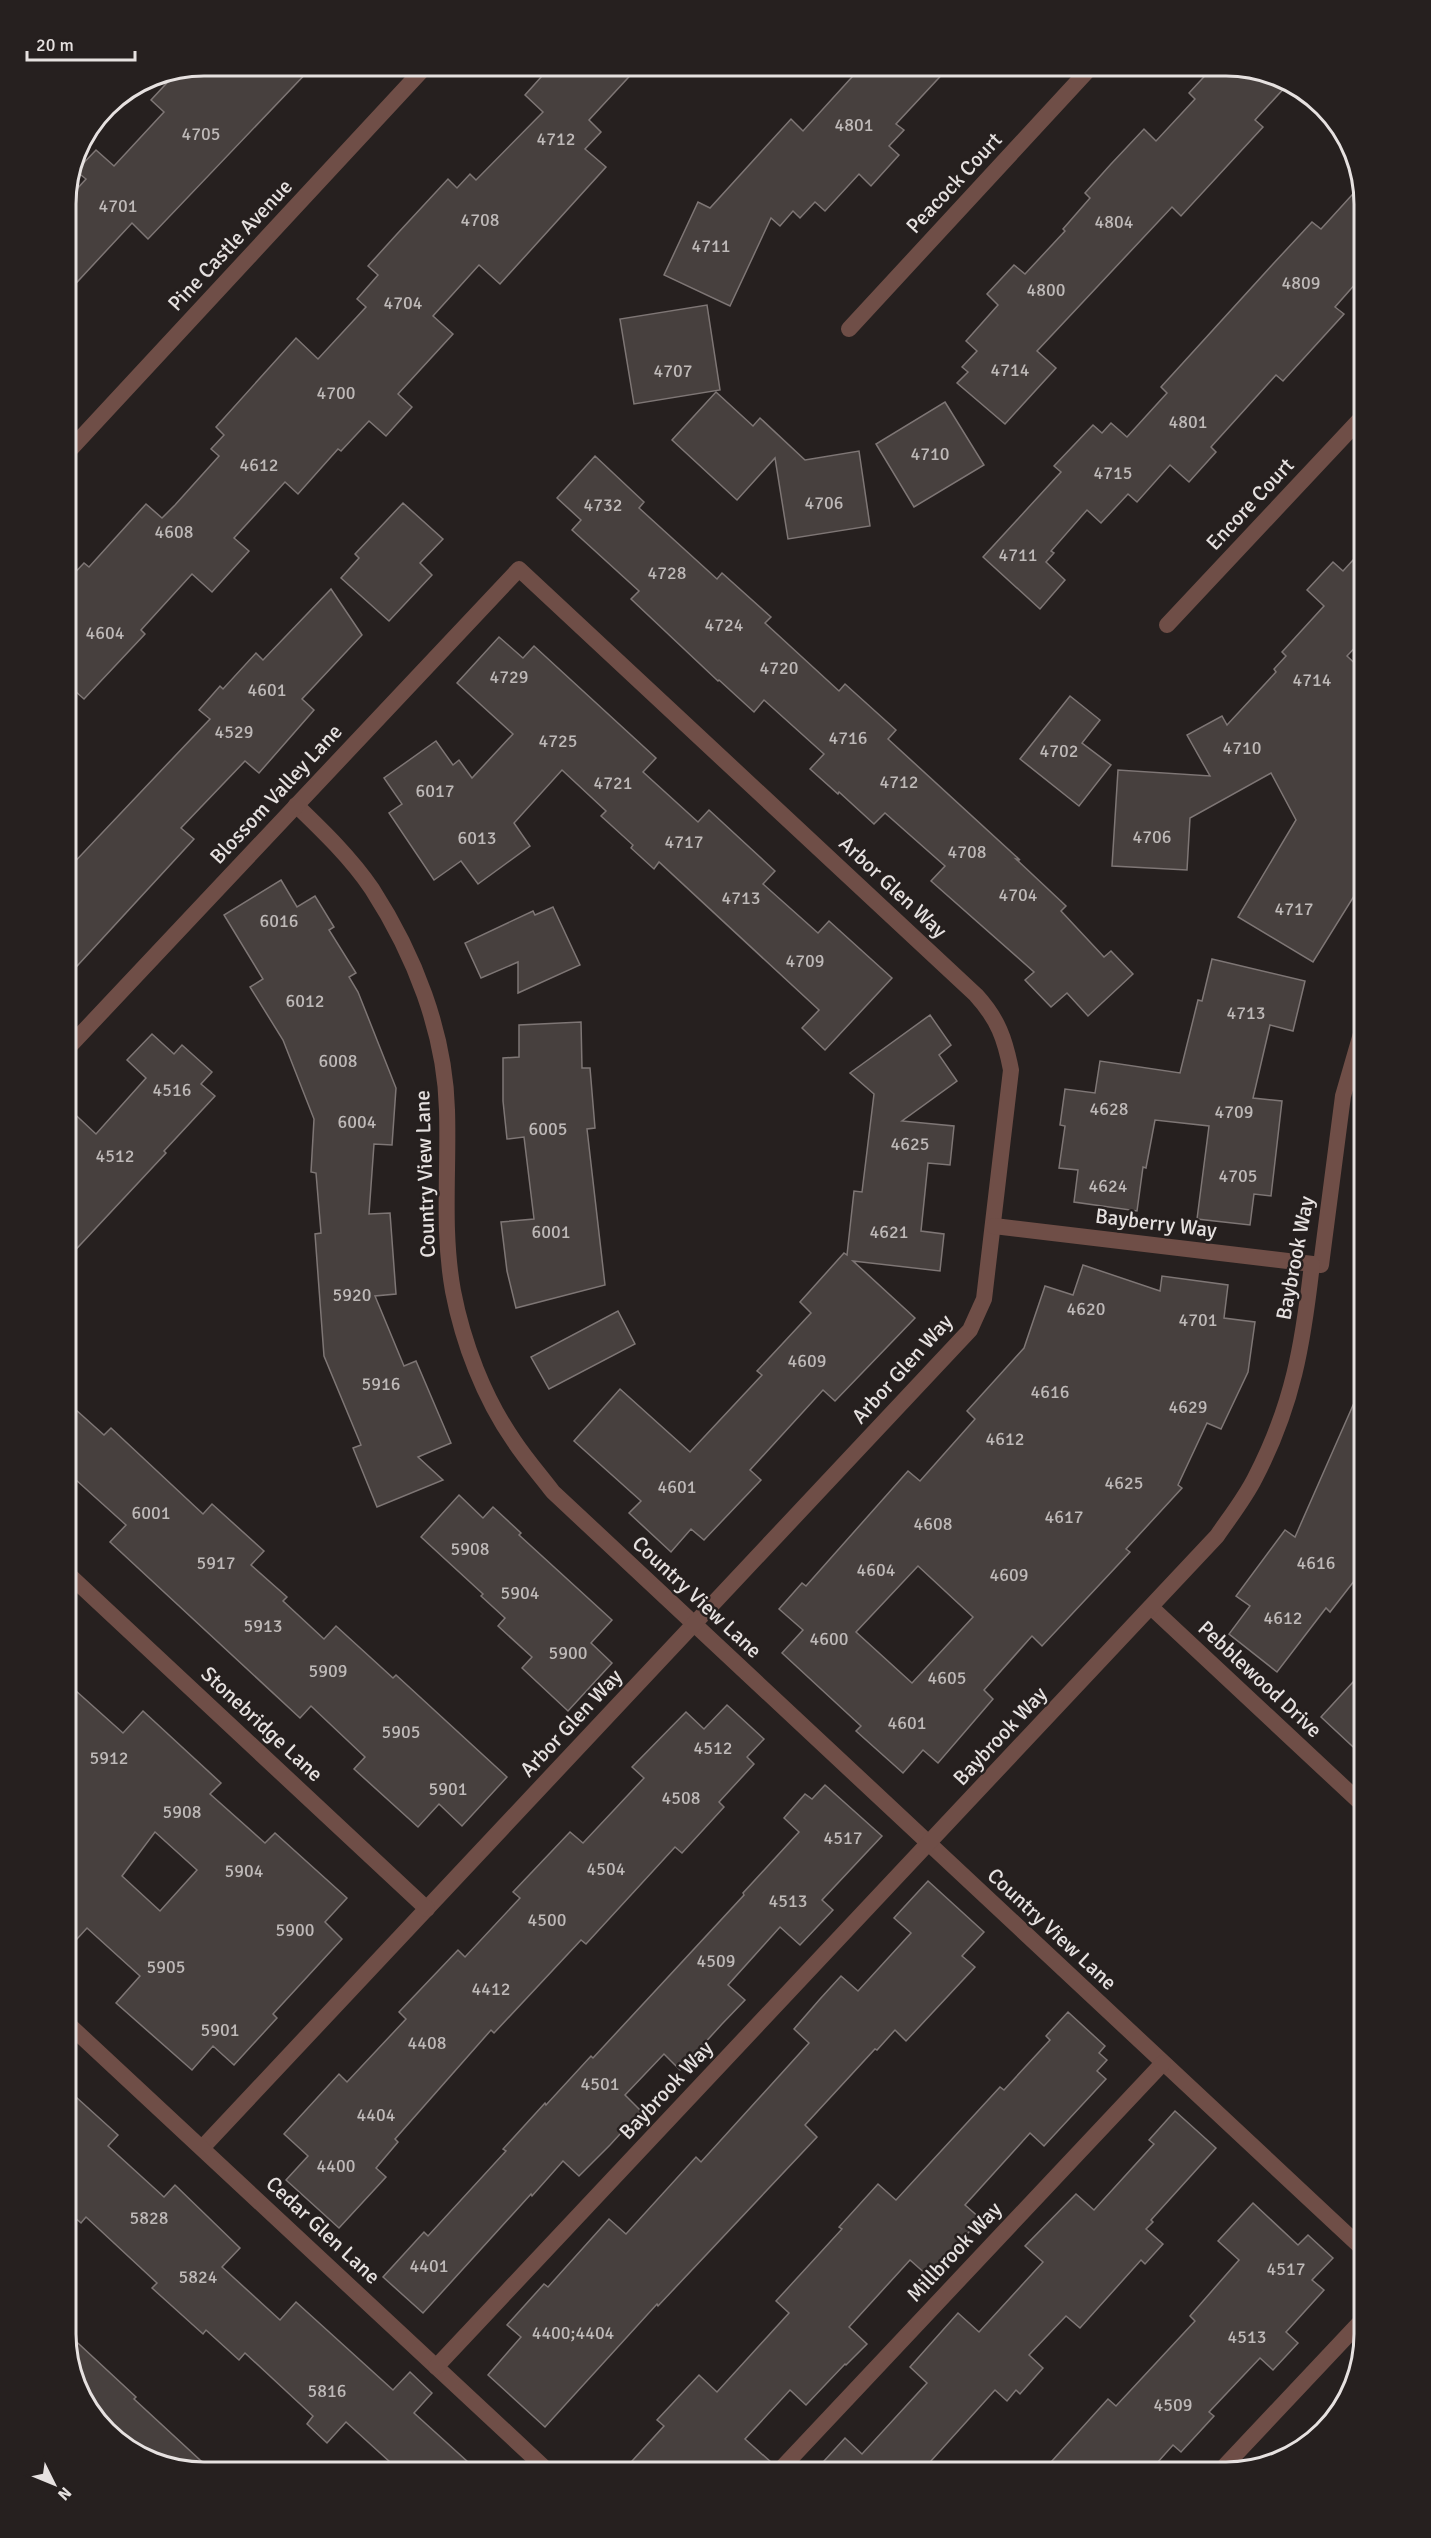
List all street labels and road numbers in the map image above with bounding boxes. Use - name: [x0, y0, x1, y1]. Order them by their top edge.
- street label: Peacock Court: [901, 127, 1007, 239]
- street label: Pine Castle Avenue: [162, 174, 298, 316]
- street label: Encore Court: [1201, 452, 1299, 556]
- street label: Blossom Valley Lane: [204, 719, 348, 869]
- street label: Arbor Glen Way: [834, 830, 953, 944]
- street label: Country View Lane: [409, 1090, 441, 1258]
- street label: Baybrook Way: [1270, 1194, 1320, 1322]
- street label: Bayberry Way: [1094, 1203, 1218, 1243]
- street label: Arbor Glen Way: [846, 1309, 958, 1429]
- street label: Country View Lane: [627, 1530, 767, 1664]
- street label: Pebblewood Drive: [1193, 1615, 1327, 1743]
- street label: Stonebridge Lane: [196, 1661, 328, 1787]
- street label: Arbor Glen Way: [514, 1663, 628, 1782]
- street label: Baybrook Way: [948, 1681, 1052, 1791]
- street label: Country View Lane: [982, 1862, 1122, 1996]
- street label: Baybrook Way: [614, 2035, 718, 2145]
- street label: Cedar Glen Lane: [261, 2171, 385, 2289]
- street label: Millbrook Way: [901, 2196, 1007, 2307]

